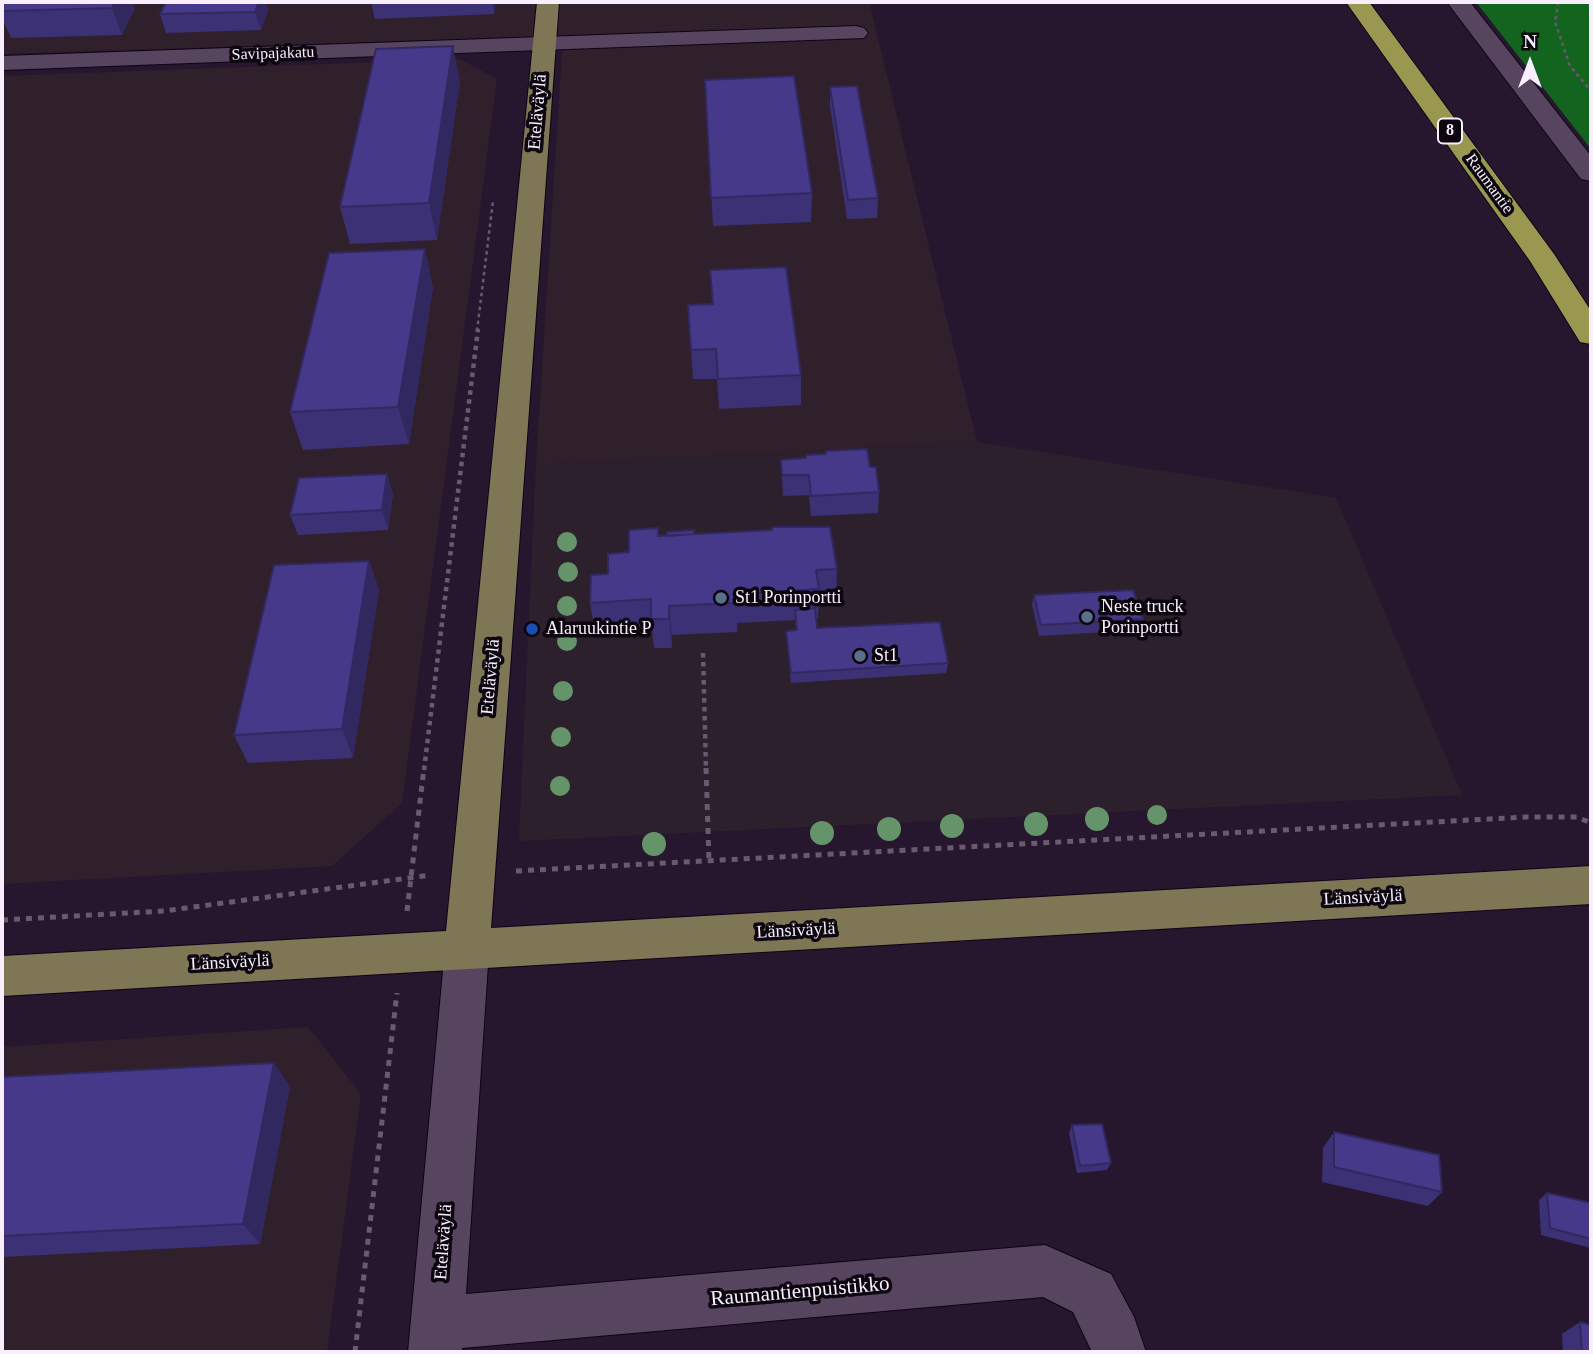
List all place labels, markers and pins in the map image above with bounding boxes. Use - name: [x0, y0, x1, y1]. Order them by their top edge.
- place label: St1 Porinportti: [735, 587, 842, 609]
- marker: St1 Porinportti: [713, 590, 729, 606]
- place label: Neste truck Porinportti: [1101, 596, 1183, 638]
- marker: Neste truck Porinportti: [1079, 609, 1095, 625]
- place label: Alaruukintie P: [546, 618, 651, 640]
- marker: Alaruukintie P: [524, 621, 540, 637]
- place label: St1: [874, 645, 898, 667]
- marker: St1: [852, 648, 868, 664]

